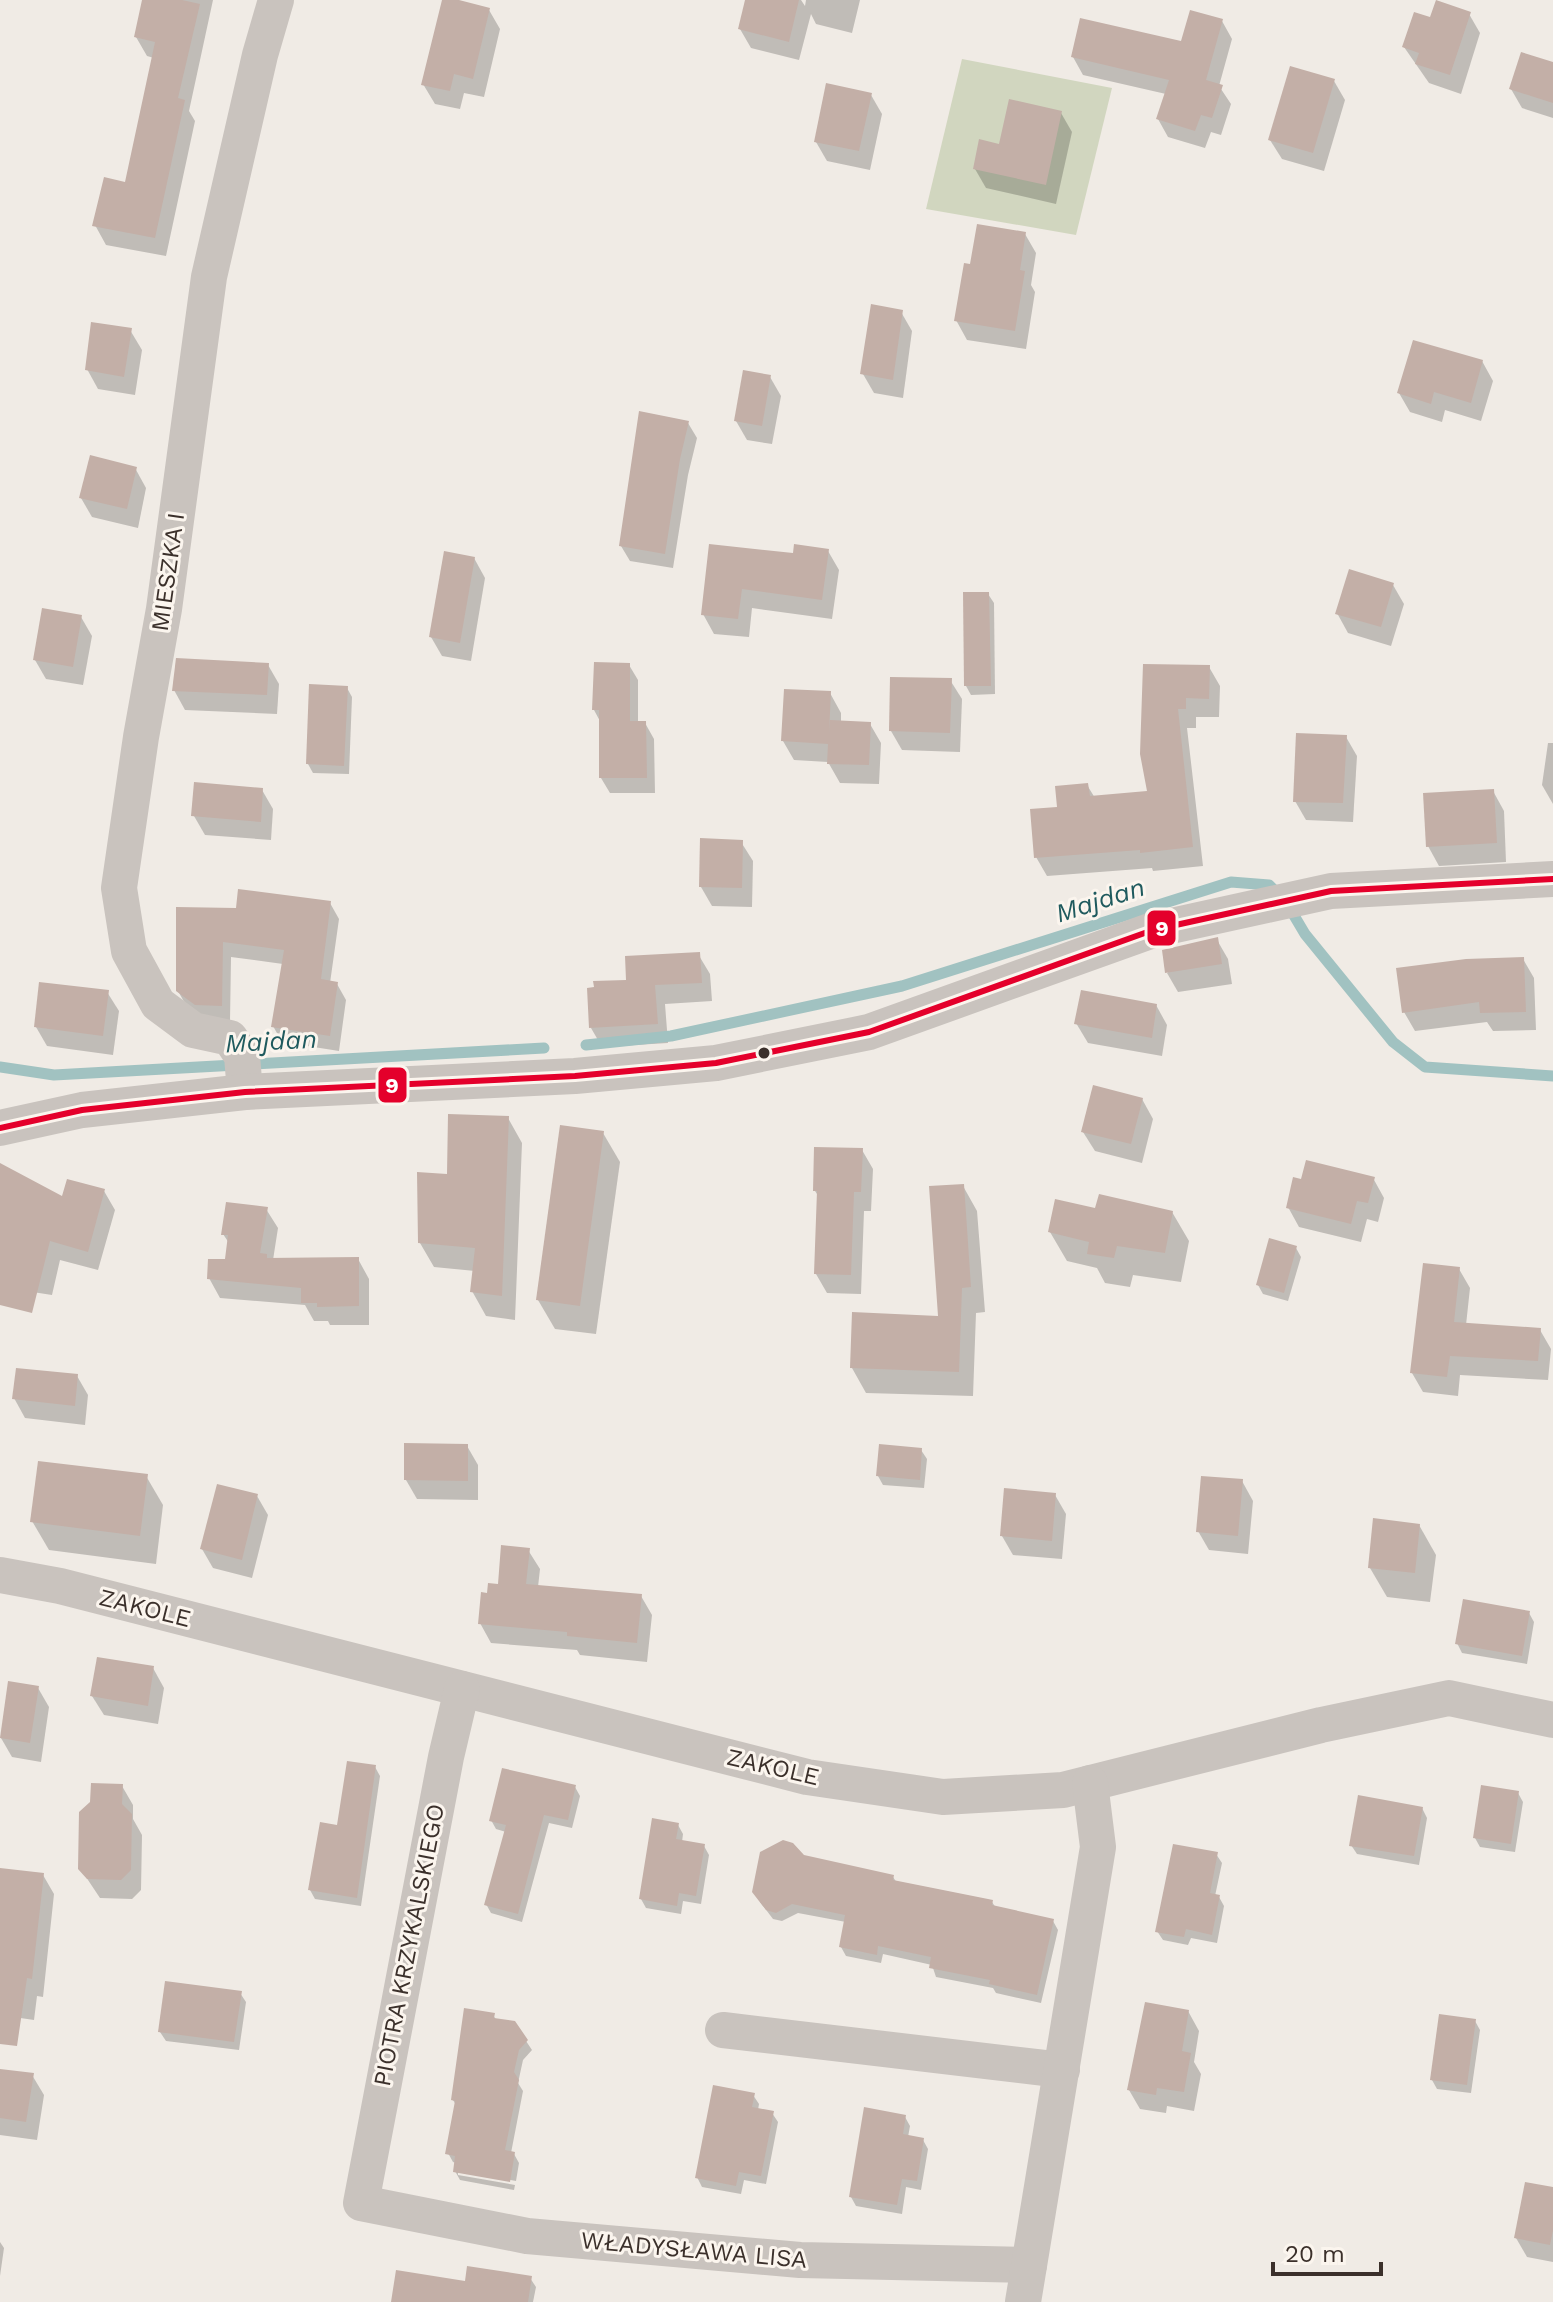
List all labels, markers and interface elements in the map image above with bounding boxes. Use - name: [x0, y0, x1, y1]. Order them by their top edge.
- street label: MIESZKA I: [146, 511, 190, 633]
- water label: Majdan: [1052, 872, 1148, 928]
- line badge: 9: [1146, 909, 1177, 947]
- text: 9: [1155, 916, 1169, 941]
- water label: Majdan: [224, 1024, 318, 1058]
- unlabelled marker: [756, 1045, 772, 1061]
- line badge: 9: [377, 1066, 408, 1104]
- text: 9: [385, 1073, 399, 1098]
- street label: ZAKOLE: [96, 1583, 194, 1633]
- street label: ZAKOLE: [724, 1743, 822, 1791]
- street label: PIOTRA KRZYKALSKIEGO: [368, 1801, 450, 2089]
- street label: WŁADYSŁAWA LISA: [580, 2226, 808, 2274]
- scale bar: [1273, 2226, 1381, 2276]
- text: 20 m: [1285, 2240, 1345, 2268]

